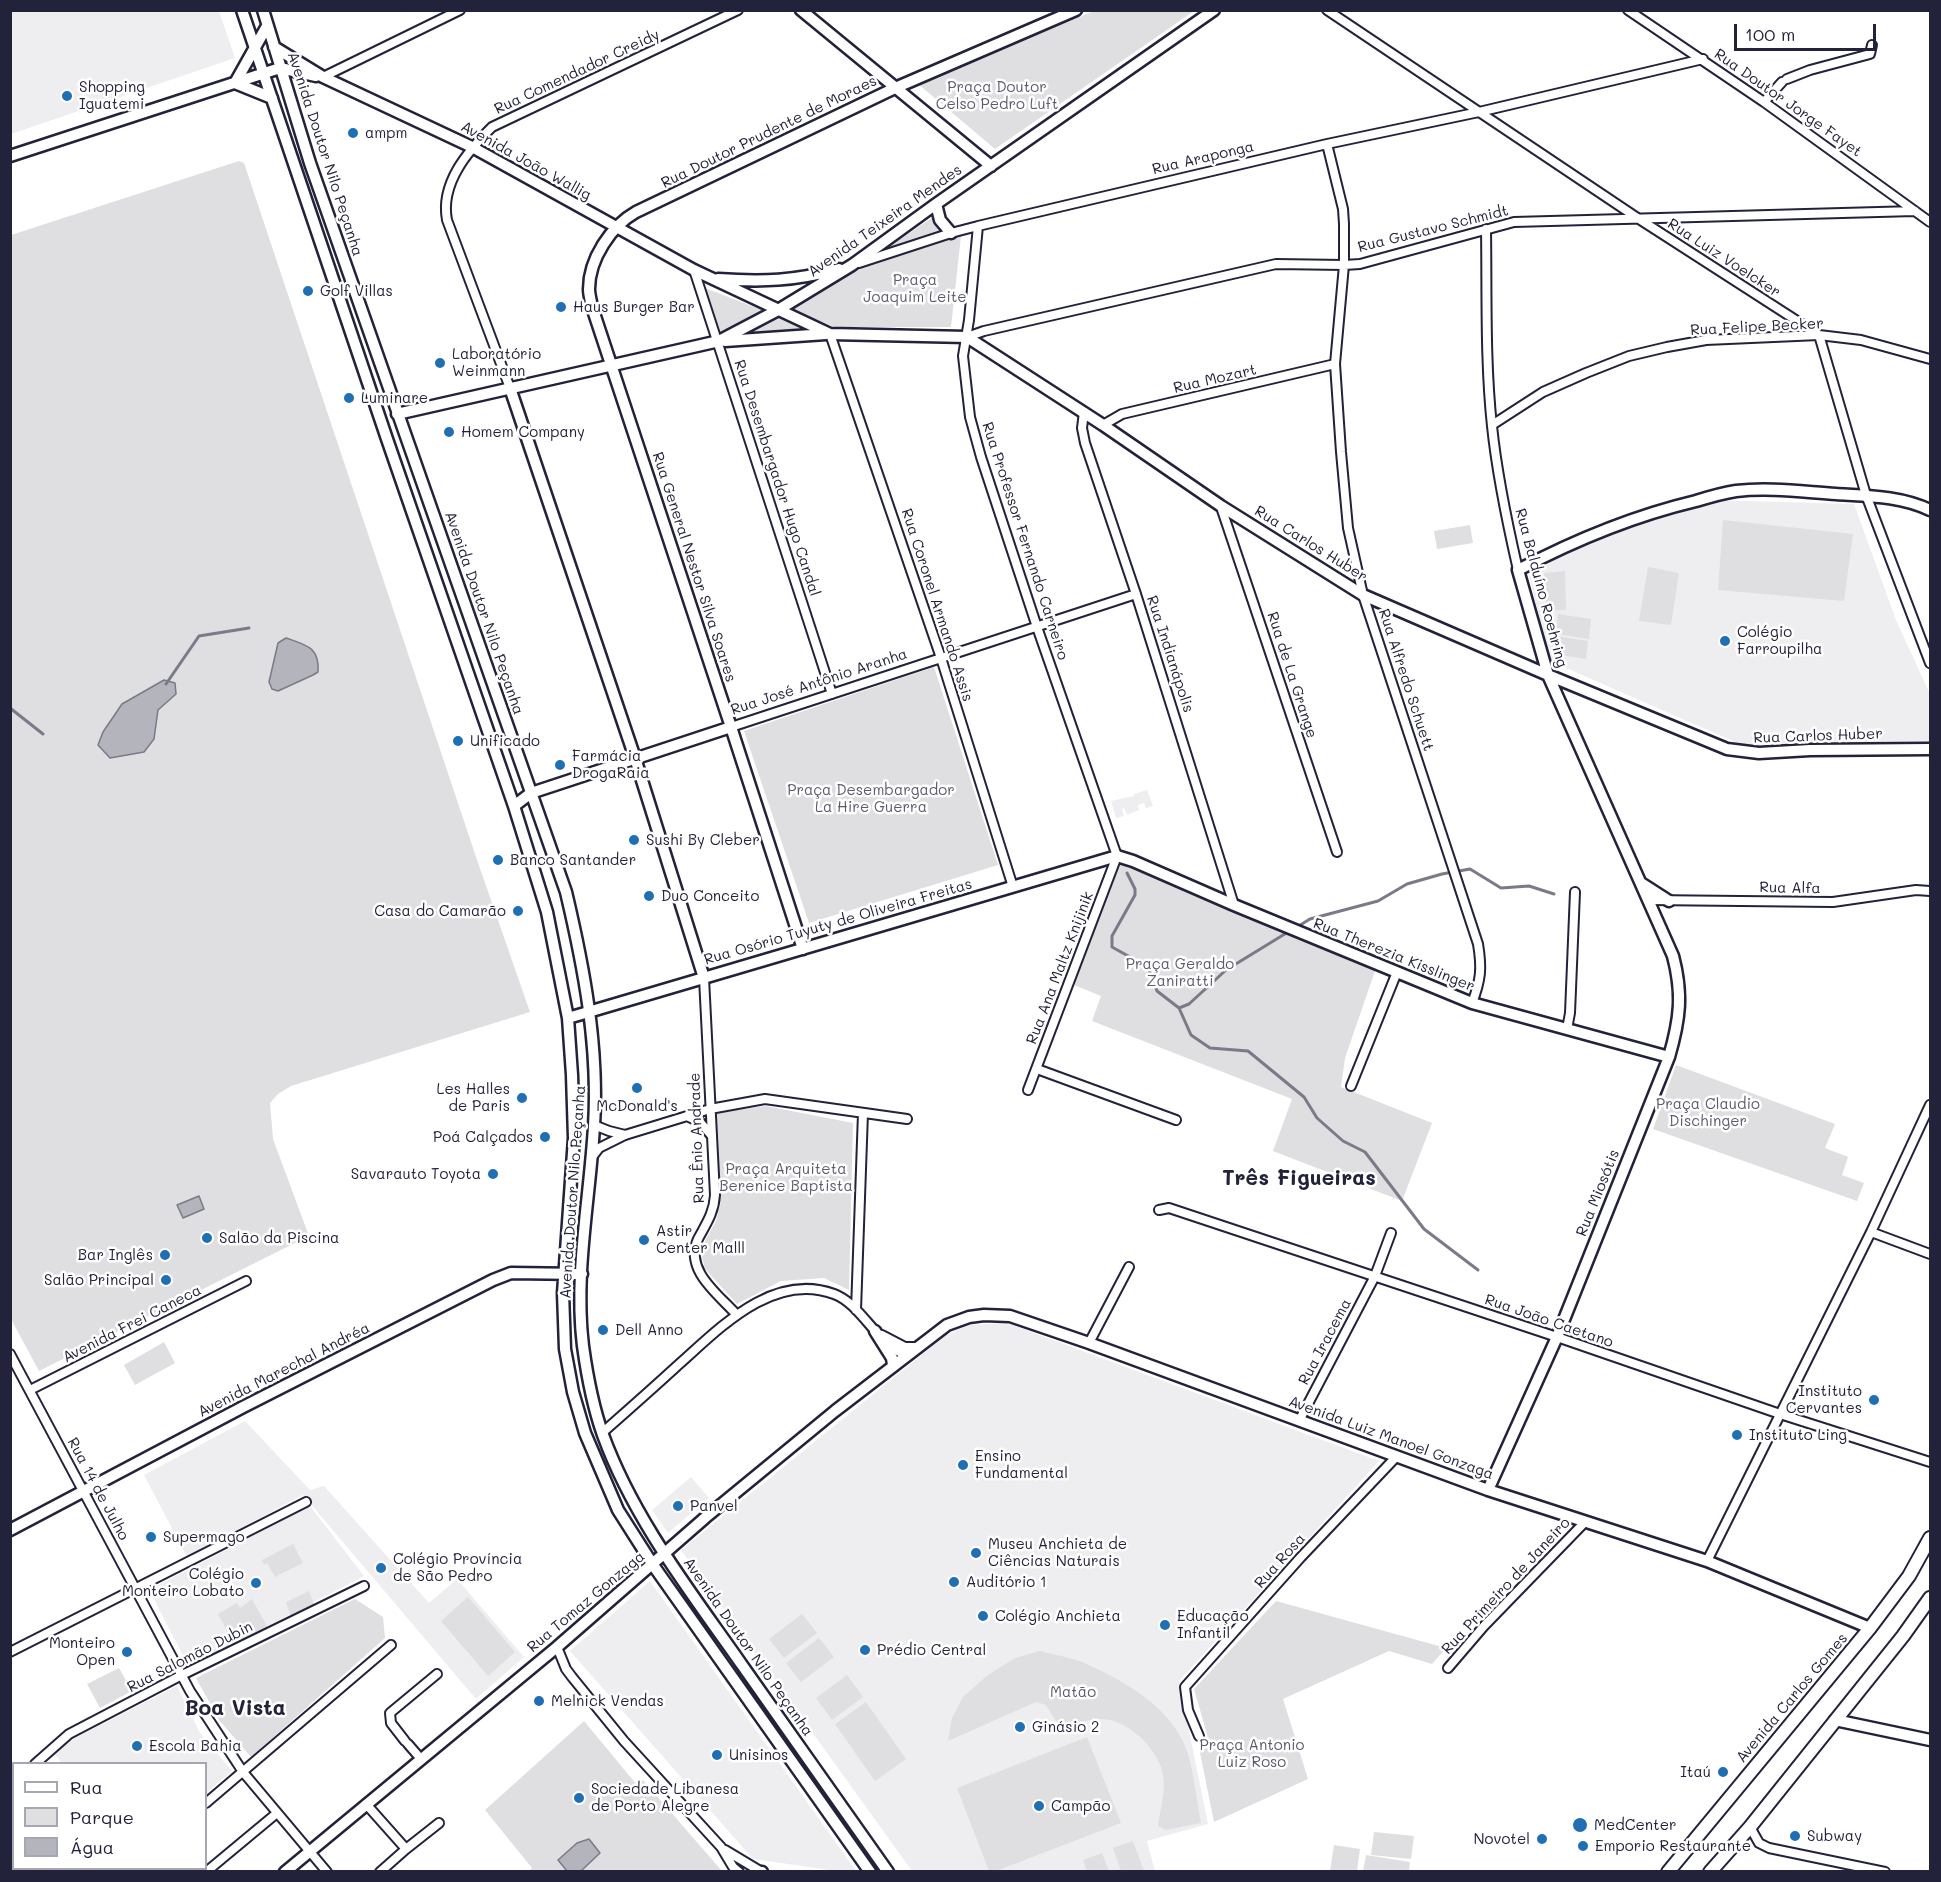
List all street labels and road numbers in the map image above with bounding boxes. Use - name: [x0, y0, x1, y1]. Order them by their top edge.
- street label: Rua Comendador Creidy: [492, 26, 662, 118]
- street label: Rua Doutor Jorge Fayet: [1711, 45, 1865, 161]
- street label: Avenida Doutor Nilo Peçanha: [283, 50, 367, 258]
- street label: Rua Doutor Prudente de Moraes: [658, 72, 880, 192]
- street label: Avenida João Wallig: [458, 118, 594, 204]
- street label: Rua Araponga: [1150, 138, 1256, 178]
- street label: Avenida Teixeira Mendes: [805, 161, 965, 281]
- street label: Rua Gustavo Schmidt: [1356, 202, 1510, 256]
- street label: Rua Luiz Voelcker: [1664, 215, 1784, 301]
- street label: Rua Felipe Becker: [1690, 315, 1824, 339]
- street label: Rua Desembargador Hugo Candal: [730, 357, 824, 599]
- street label: Rua Mozart: [1172, 361, 1258, 397]
- street label: Rua Professor Fernando Carneiro: [978, 420, 1072, 662]
- street label: Rua General Nestor Silva Soares: [648, 450, 740, 684]
- street label: Rua Carlos Huber: [1251, 502, 1371, 586]
- street label: Rua Coronel Armando Assis: [897, 506, 977, 704]
- street label: Rua Balduíno Roehring: [1511, 506, 1571, 670]
- street label: Avenida Doutor Nilo Peçanha: [441, 509, 527, 717]
- street label: Rua Indianápolis: [1143, 593, 1197, 715]
- street label: Rua Alfredo Schuett: [1375, 607, 1437, 753]
- street label: Rua de La Grange: [1263, 610, 1321, 740]
- street label: Rua José Antônio Aranha: [728, 645, 910, 719]
- street label: Rua Carlos Huber: [1753, 725, 1883, 747]
- street label: Rua Osório Tuyuty de Oliveira Freitas: [702, 875, 974, 969]
- street label: Rua Alfa: [1759, 878, 1821, 898]
- street label: Rua Ana Maltz Knijinik: [1023, 889, 1097, 1047]
- street label: Rua Therezia Kisslinger: [1311, 914, 1477, 996]
- street label: Rua Ênio Andrade: [686, 1072, 708, 1204]
- street label: Avenida Doutor Nilo Peçanha: [557, 1085, 589, 1299]
- street label: Rua Miosótis: [1572, 1147, 1624, 1239]
- street label: Avenida Frei Caneca: [60, 1281, 204, 1367]
- street label: Rua João Caetano: [1482, 1291, 1616, 1351]
- street label: Rua Iracema: [1295, 1296, 1355, 1388]
- street label: Avenida Marechal Andréa: [195, 1319, 373, 1421]
- street label: Avenida Luiz Manoel Gonzaga: [1286, 1392, 1496, 1484]
- street label: Rua 14 de Julho: [63, 1435, 133, 1543]
- street label: Rua Primeiro de Janeiro: [1438, 1514, 1574, 1658]
- street label: Rua Rosa: [1251, 1530, 1309, 1592]
- street label: Rua Tomaz Gonzaga: [524, 1548, 648, 1656]
- street label: Avenida Doutor Nilo Peçanha: [679, 1554, 817, 1740]
- street label: Rua Salomão Dubin: [124, 1618, 256, 1696]
- street label: Avenida Carlos Gomes: [1733, 1630, 1851, 1766]

